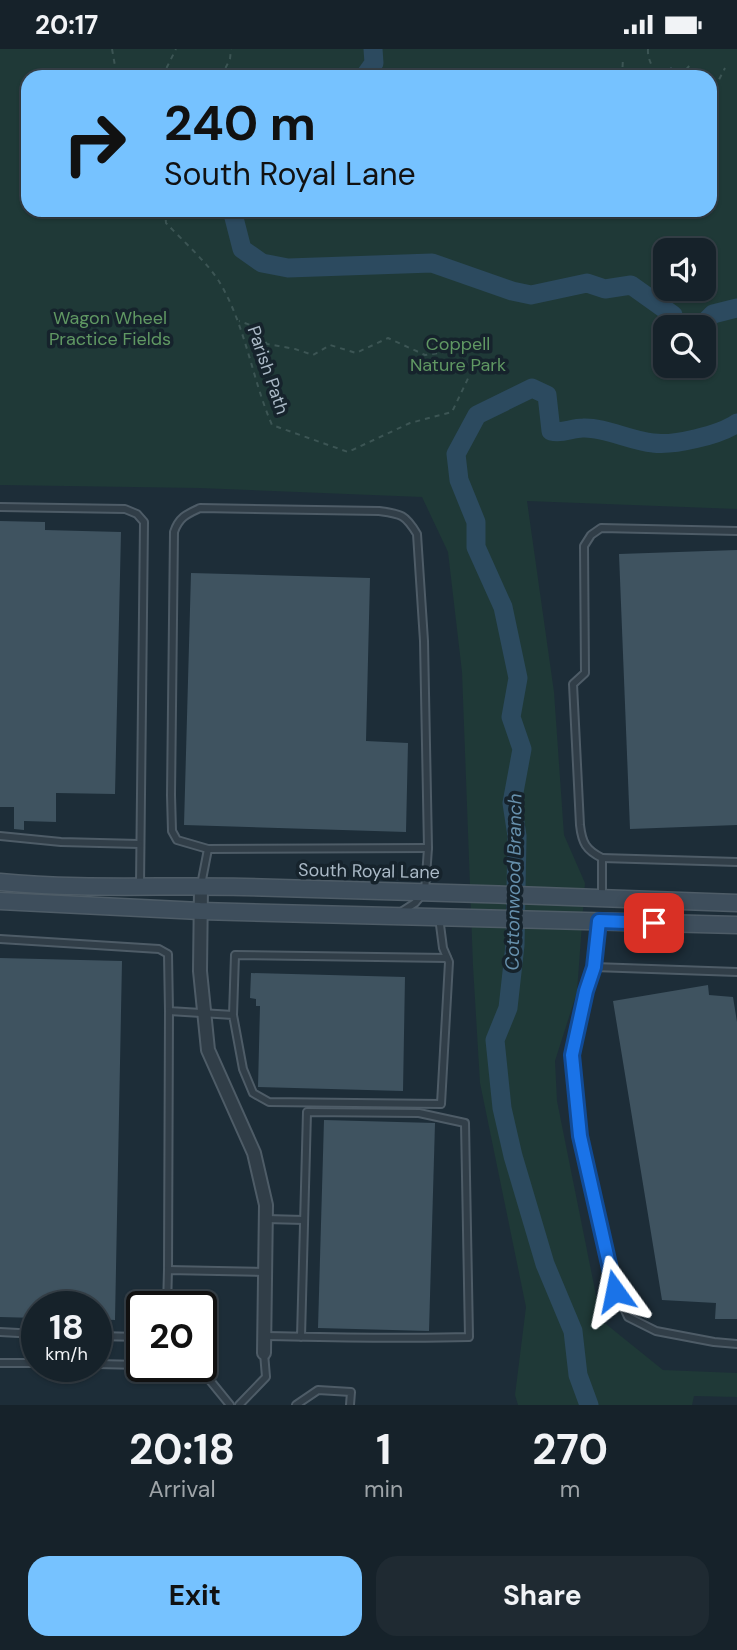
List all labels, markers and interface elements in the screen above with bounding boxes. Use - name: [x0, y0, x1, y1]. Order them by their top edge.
- text: 20:17: [35, 8, 98, 42]
- text: 240 m: [164, 91, 316, 155]
- icon: right: [49, 98, 140, 189]
- text: South Royal Lane: [164, 153, 416, 195]
- map controls: [653, 238, 716, 378]
- button: sound: [653, 238, 716, 301]
- park label: Wagon Wheel Practice Fields: [49, 306, 171, 351]
- button: search: [653, 315, 716, 378]
- street label: Parish Path: [242, 323, 294, 417]
- park label: Coppell Nature Park: [410, 332, 506, 377]
- water label: Cottonwood Branch: [499, 793, 528, 971]
- street label: South Royal Lane: [298, 858, 440, 884]
- pin: [624, 893, 684, 953]
- icon: arrive: [635, 904, 673, 942]
- position arrow: [578, 1254, 652, 1328]
- speed limit sign: 20: [126, 1291, 217, 1382]
- text: 18: [49, 1304, 84, 1350]
- text: km/h: [45, 1342, 88, 1366]
- text: 20:18: [129, 1422, 235, 1477]
- text: 1: [376, 1422, 391, 1477]
- text: 270: [532, 1422, 608, 1477]
- text: Arrival: [149, 1474, 216, 1504]
- text: min: [364, 1474, 403, 1504]
- text: m: [560, 1474, 580, 1504]
- button: Exit: [28, 1556, 362, 1636]
- button: Share: [376, 1556, 709, 1636]

